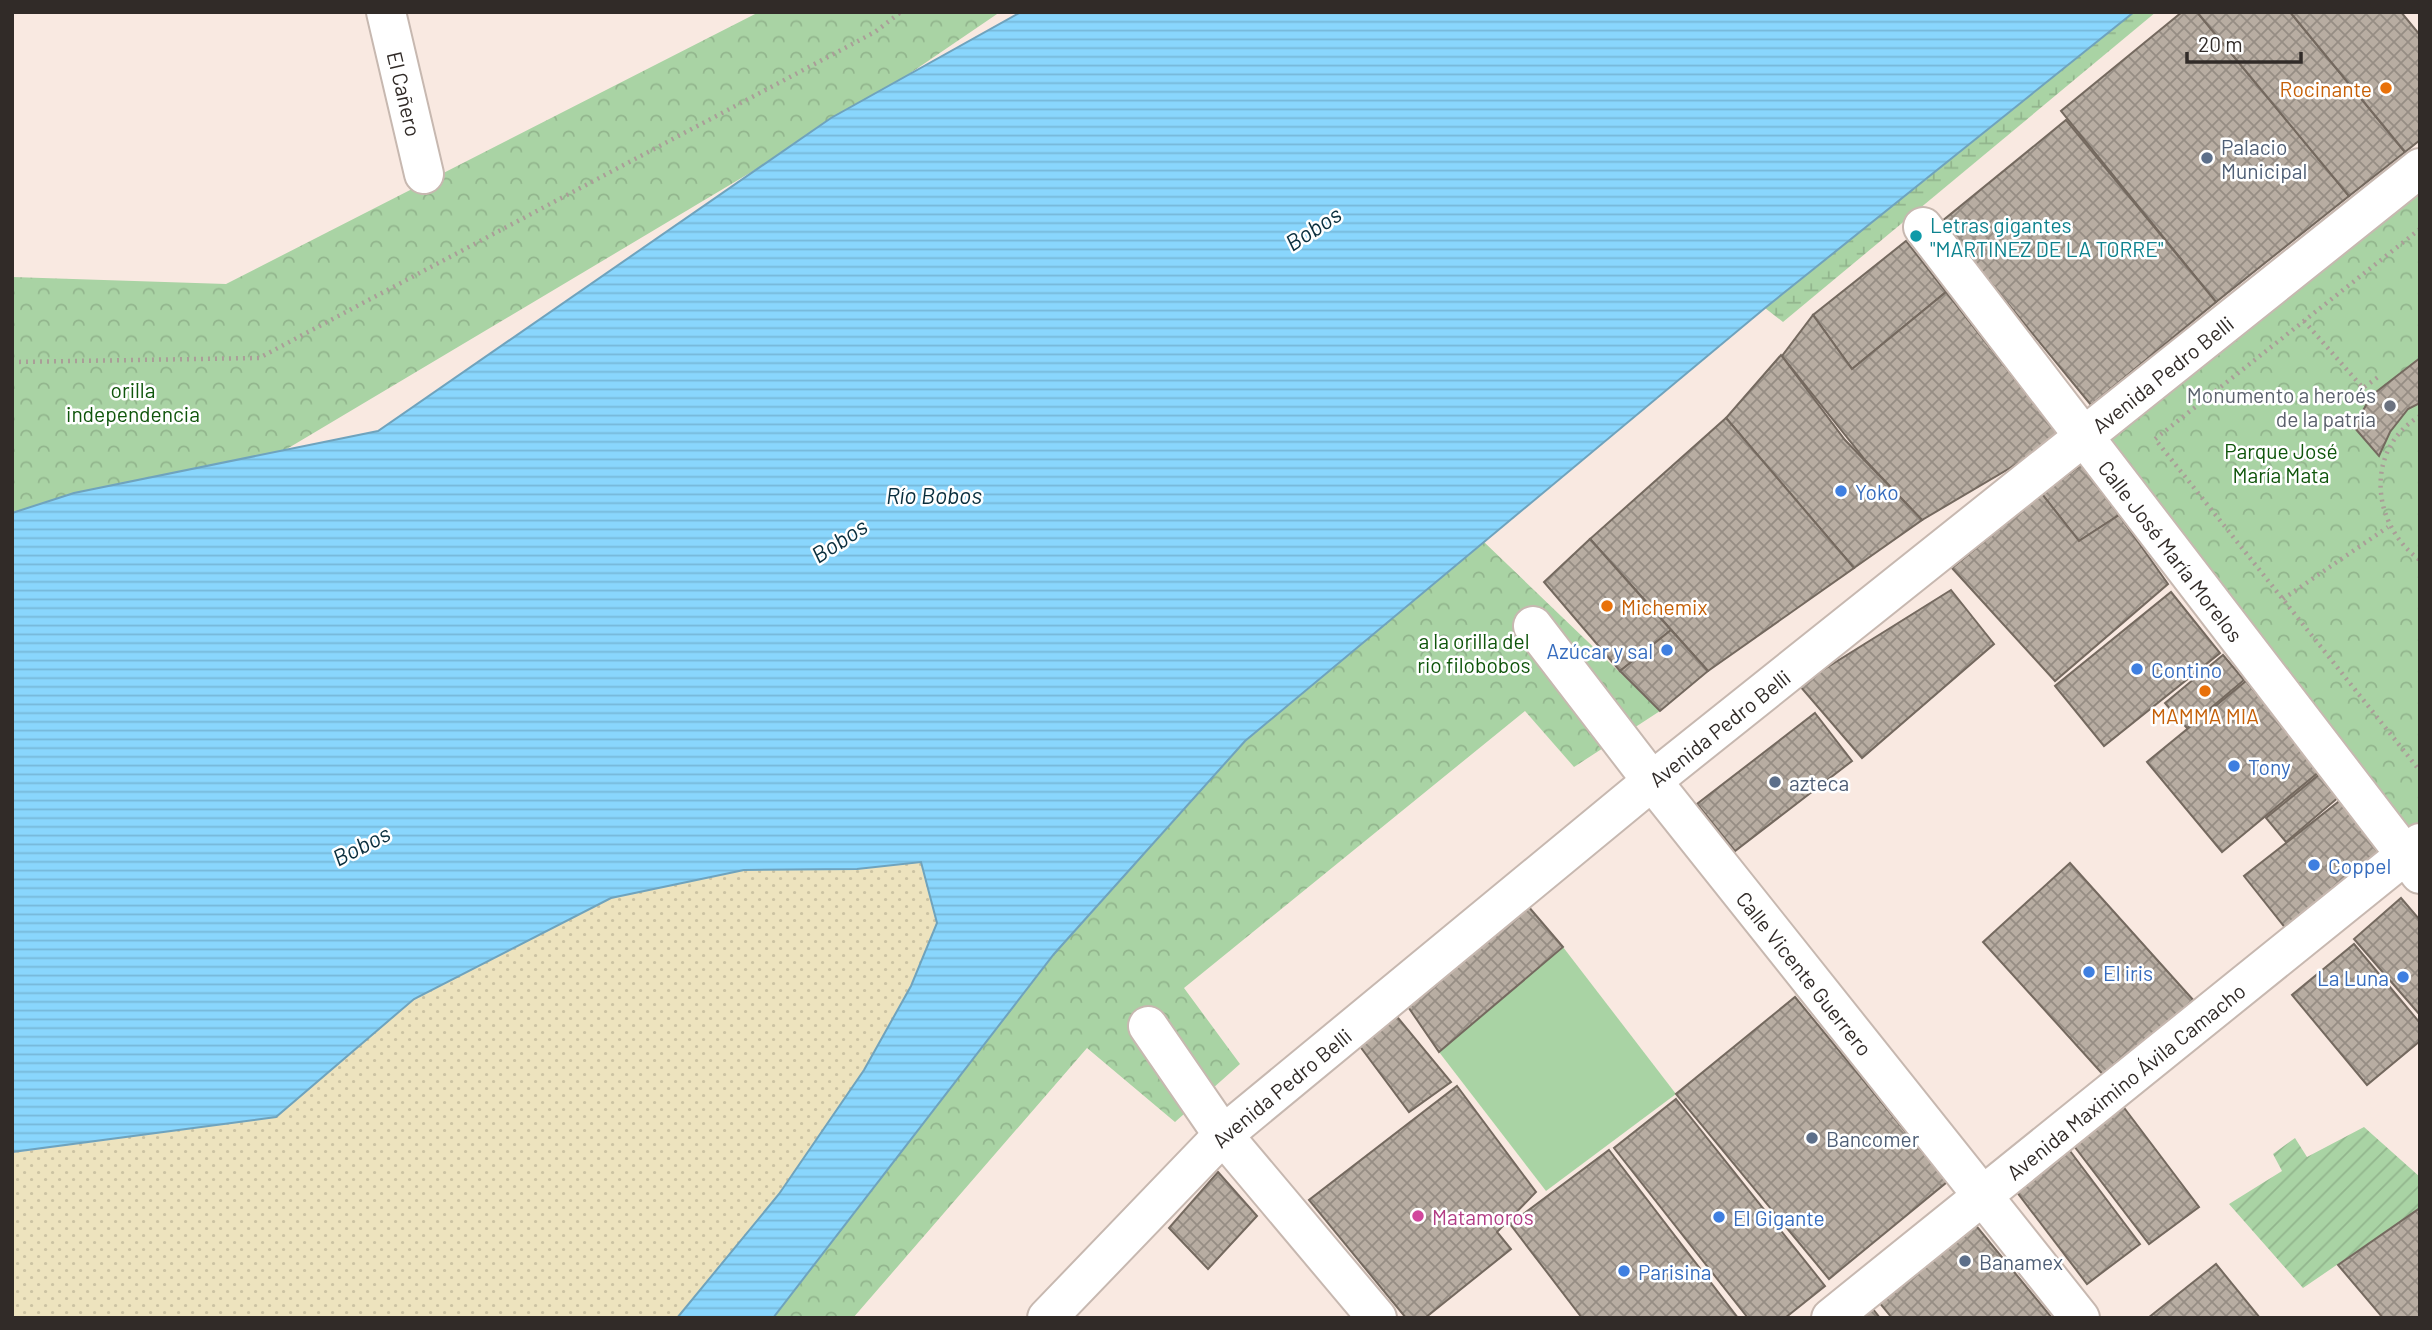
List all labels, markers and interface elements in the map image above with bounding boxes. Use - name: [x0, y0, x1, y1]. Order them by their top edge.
- scale bar: [2187, 21, 2301, 65]
- text: 20 m: [2198, 31, 2243, 56]
- street label: El Cañero: [383, 49, 427, 139]
- place label: Rocinante: [2280, 76, 2372, 101]
- marker: Rocinante: [2378, 80, 2394, 96]
- place label: Palacio Municipal: [2221, 134, 2307, 183]
- marker: Palacio Municipal: [2199, 150, 2215, 166]
- water label: Bobos: [1280, 199, 1346, 256]
- place label: Letras gigantes "MARTINEZ DE LA TORRE": [1930, 212, 2163, 261]
- marker: Letras gigantes "MARTINEZ DE LA TORRE": [1908, 228, 1924, 244]
- street label: Avenida Pedro Belli: [2087, 310, 2238, 438]
- park label: orilla independencia: [66, 377, 200, 426]
- place label: Monumento a heroés de la patria: [2187, 382, 2376, 431]
- marker: Monumento a heroés de la patria: [2382, 398, 2398, 414]
- park label: Parque José María Mata: [2224, 438, 2338, 487]
- street label: Calle José María Morelos: [2094, 455, 2249, 646]
- place label: Yoko: [1855, 479, 1899, 504]
- water label: Río Bobos: [886, 481, 982, 509]
- marker: Yoko: [1833, 483, 1849, 499]
- water label: Bobos: [806, 511, 872, 568]
- place label: Michemix: [1621, 594, 1707, 619]
- marker: Michemix: [1599, 598, 1615, 614]
- park label: a la orilla del rio filobobos: [1417, 628, 1531, 677]
- place label: Azúcar y sal: [1547, 638, 1653, 663]
- marker: Azúcar y sal: [1659, 642, 1675, 658]
- place label: Contino: [2151, 657, 2222, 682]
- marker: Contino: [2129, 661, 2145, 677]
- street label: Avenida Pedro Belli: [1644, 664, 1795, 791]
- marker: MAMMA MIA: [2197, 683, 2213, 699]
- place label: MAMMA MIA: [2151, 703, 2259, 728]
- place label: Tony: [2248, 754, 2291, 779]
- marker: Tony: [2226, 758, 2242, 774]
- place label: azteca: [1789, 770, 1849, 795]
- marker: azteca: [1767, 774, 1783, 790]
- water label: Bobos: [327, 819, 395, 871]
- place label: Coppel: [2328, 853, 2391, 878]
- marker: Coppel: [2306, 857, 2322, 873]
- street label: Calle Vicente Guerrero: [1732, 886, 1878, 1060]
- place label: El iris: [2103, 960, 2153, 985]
- marker: El iris: [2081, 964, 2097, 980]
- place label: La Luna: [2317, 965, 2389, 990]
- marker: La Luna: [2395, 969, 2411, 985]
- street label: Avenida Maximino Ávila Camacho: [2001, 977, 2250, 1184]
- street label: Avenida Pedro Belli: [1206, 1022, 1356, 1152]
- place label: Bancomer: [1826, 1126, 1920, 1151]
- marker: Bancomer: [1804, 1130, 1820, 1146]
- place label: Matamoros: [1432, 1204, 1534, 1229]
- place label: El Gigante: [1733, 1205, 1825, 1230]
- marker: Matamoros: [1410, 1208, 1426, 1224]
- marker: El Gigante: [1711, 1209, 1727, 1225]
- place label: Banamex: [1979, 1249, 2063, 1274]
- marker: Banamex: [1957, 1253, 1973, 1269]
- place label: Parisina: [1638, 1259, 1712, 1284]
- marker: Parisina: [1616, 1263, 1632, 1279]

